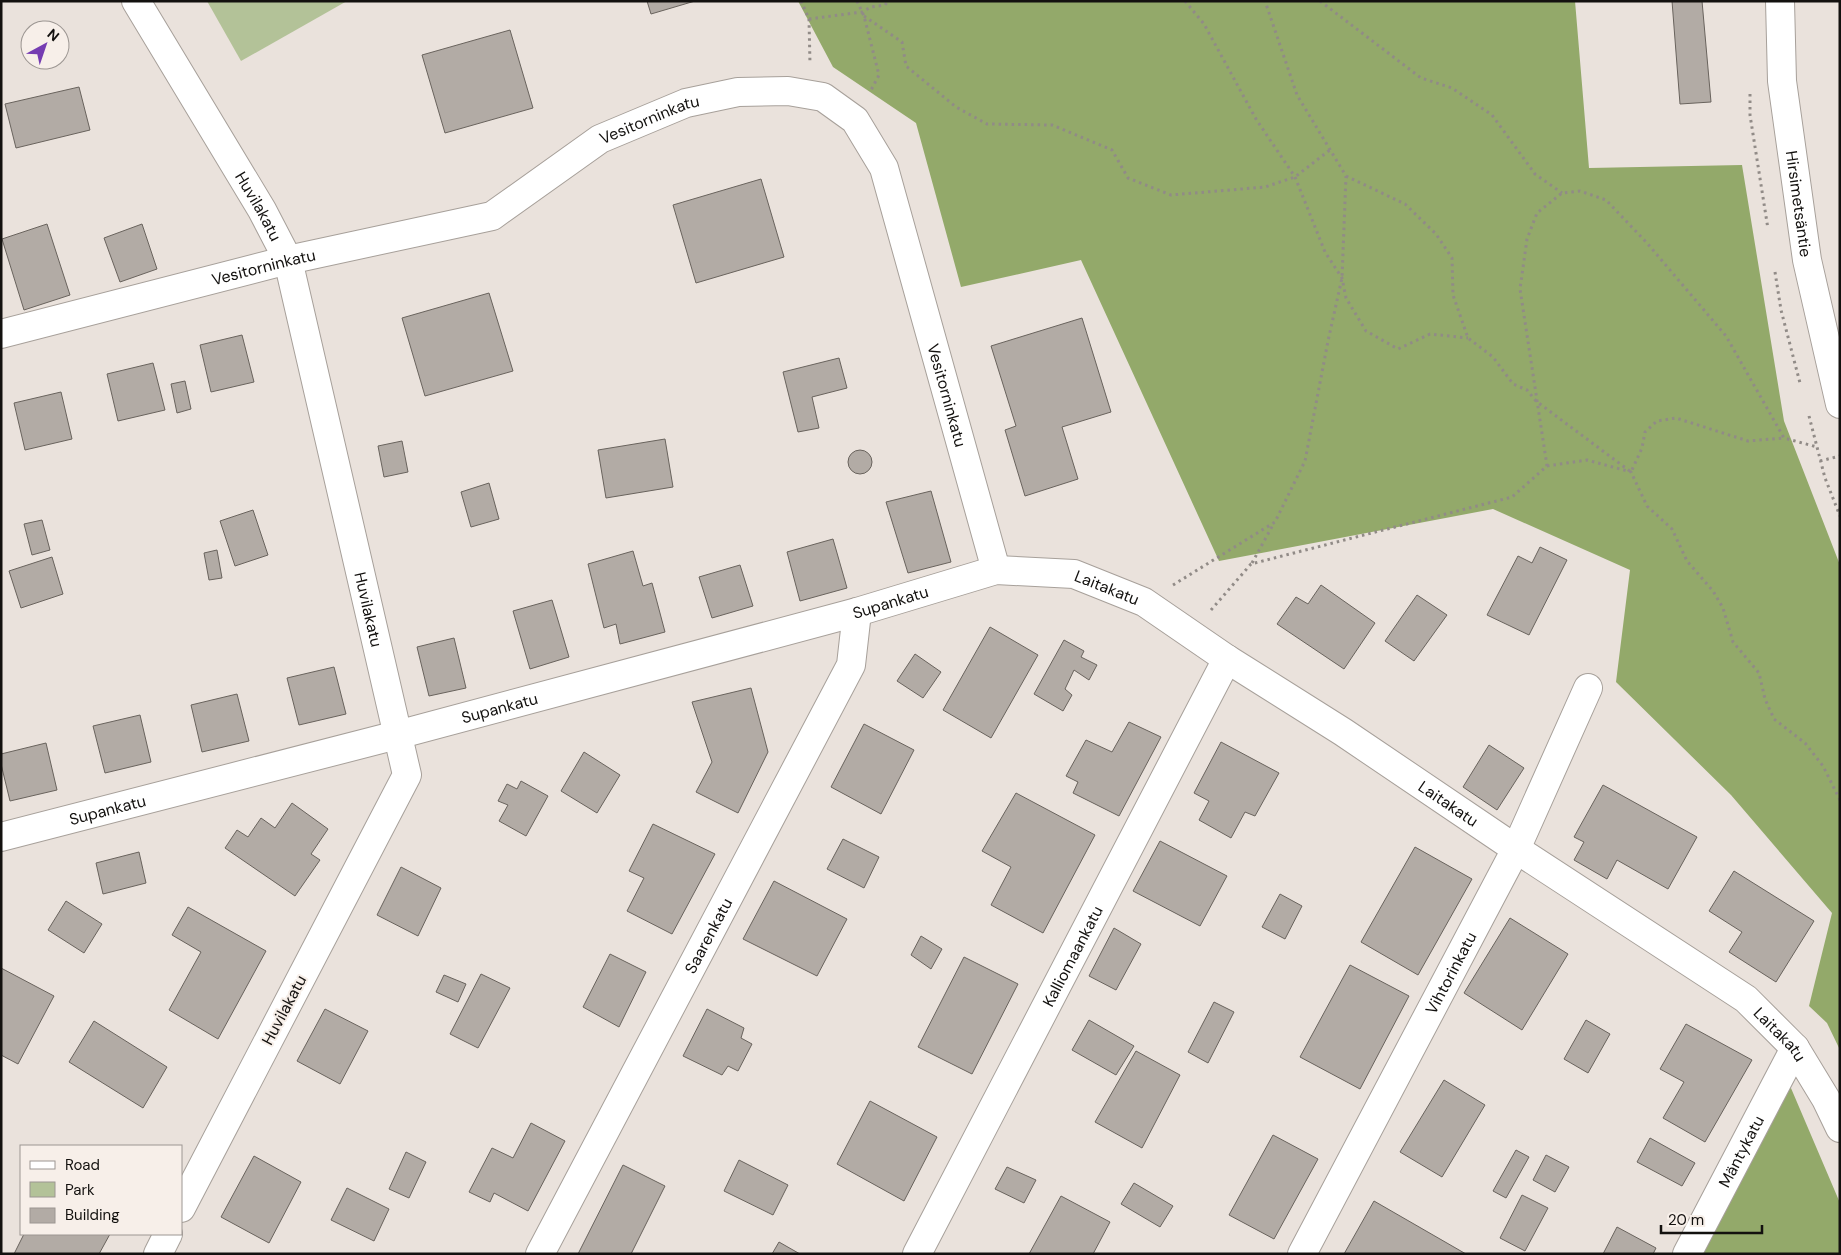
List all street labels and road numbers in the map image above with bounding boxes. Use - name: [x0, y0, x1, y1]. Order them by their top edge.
- street label: Vesitorninkatu: [596, 90, 701, 149]
- street label: Hirsimetsäntie: [1781, 149, 1817, 258]
- street label: Huvilakatu: [231, 167, 287, 244]
- street label: Vesitorninkatu: [209, 244, 317, 290]
- street label: Vesitorninkatu: [923, 341, 972, 449]
- street label: Laitakatu: [1072, 565, 1143, 610]
- street label: Huvilakatu: [350, 570, 388, 649]
- street label: Supankatu: [850, 581, 931, 623]
- street label: Supankatu: [459, 687, 540, 728]
- street label: Laitakatu: [1415, 776, 1483, 831]
- street label: Supankatu: [67, 790, 148, 830]
- street label: Saarenkatu: [680, 894, 737, 977]
- street label: Kalliomaankatu: [1037, 902, 1107, 1010]
- street label: Vihtorinkatu: [1420, 928, 1481, 1018]
- street label: Huvilakatu: [257, 971, 311, 1049]
- street label: Laitakatu: [1749, 1002, 1811, 1065]
- street label: Mäntykatu: [1713, 1112, 1768, 1191]

